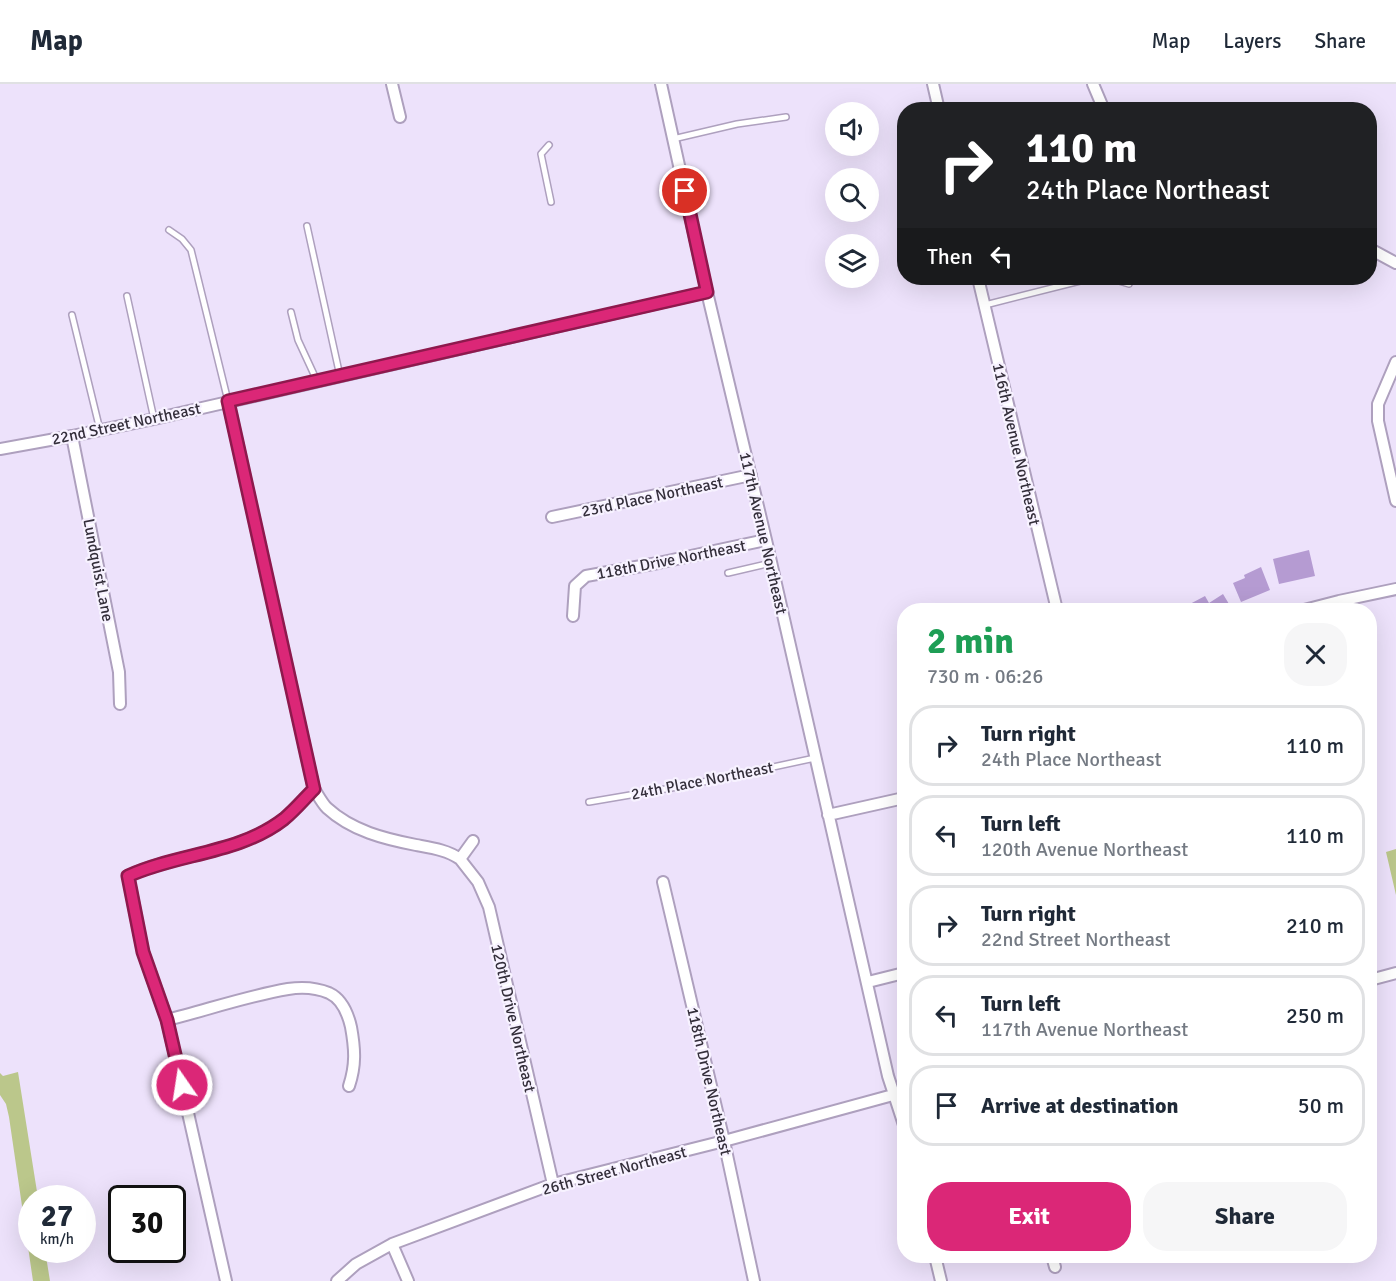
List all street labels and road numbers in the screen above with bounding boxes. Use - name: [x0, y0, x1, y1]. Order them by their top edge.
- street label: 116th Avenue Northeast: [988, 361, 1045, 528]
- street label: 22nd Street Northeast: [50, 398, 203, 450]
- street label: 117th Avenue Northeast: [735, 450, 792, 617]
- street label: 23rd Place Northeast: [580, 472, 725, 522]
- street label: Lundquist Lane: [78, 517, 118, 623]
- street label: 118th Drive Northeast: [595, 536, 748, 584]
- street label: 24th Place Northeast: [629, 757, 775, 805]
- street label: 120th Drive Northeast: [486, 942, 540, 1095]
- street label: 118th Drive Northeast: [682, 1005, 736, 1158]
- street label: 26th Street Northeast: [540, 1142, 689, 1200]

